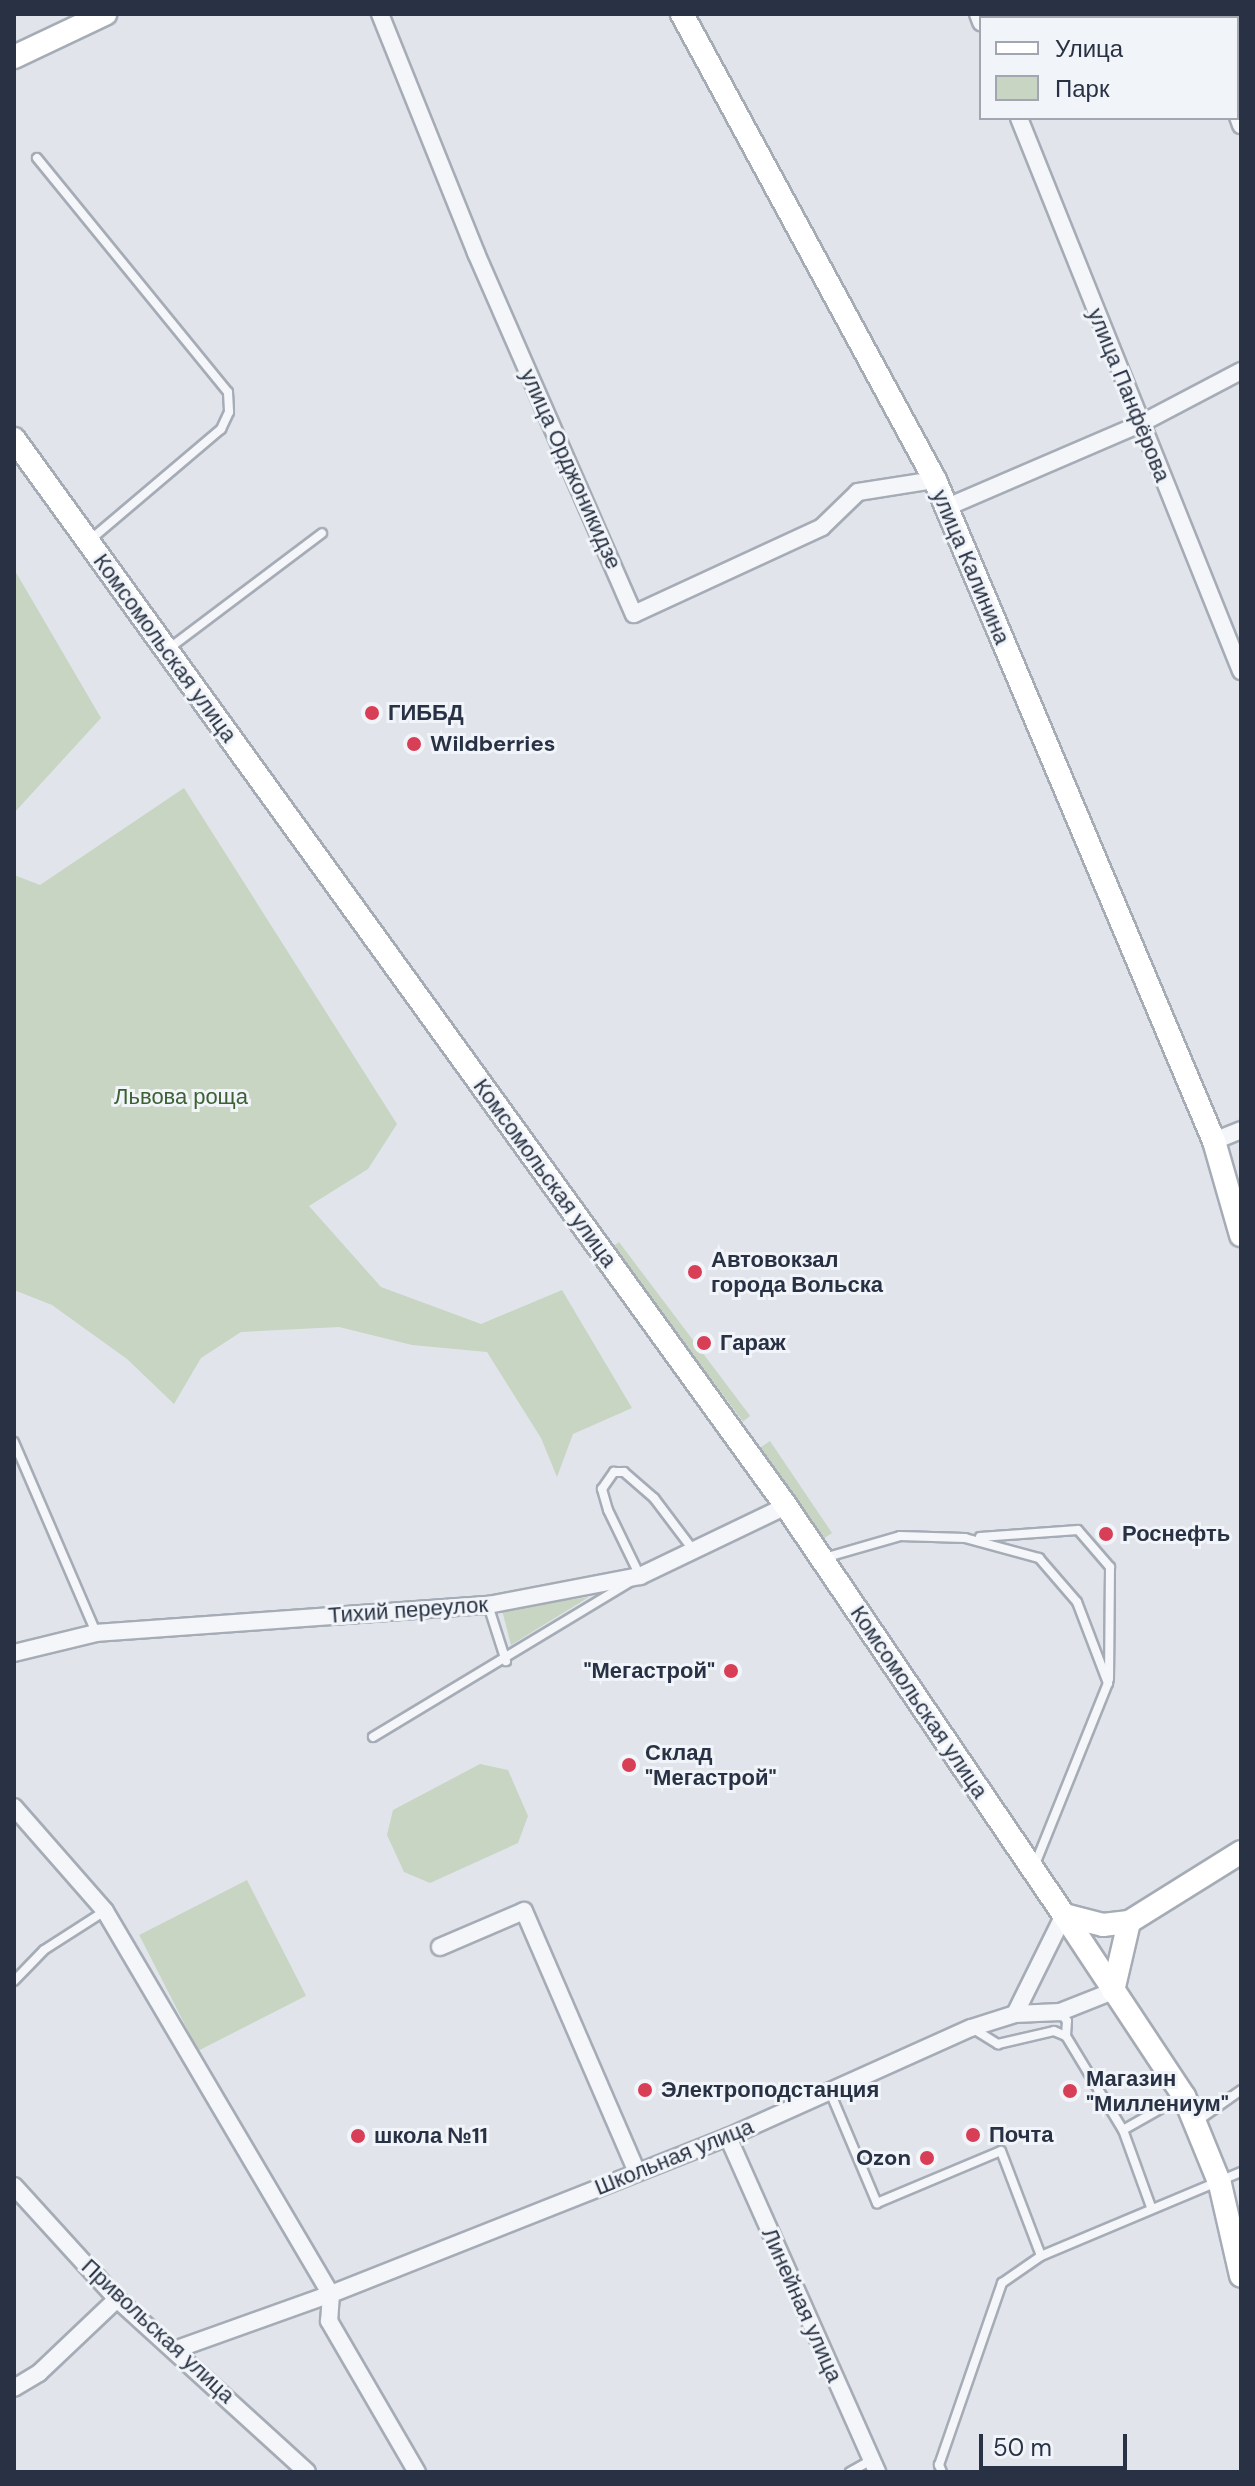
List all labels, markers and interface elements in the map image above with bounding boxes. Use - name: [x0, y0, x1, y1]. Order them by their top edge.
- legend: [979, 16, 1239, 120]
- text: Улица: [1055, 33, 1123, 64]
- text: Парк: [1055, 73, 1109, 104]
- street label: улица Панфёрова: [1082, 304, 1176, 486]
- street label: улица Орджоникидзе: [515, 365, 627, 573]
- street label: улица Калинина: [927, 486, 1015, 648]
- street label: Комсомольская улица: [88, 549, 242, 747]
- place label: ГИББД: [388, 700, 464, 726]
- marker: ГИББД: [363, 704, 381, 722]
- place label: Wildberries: [430, 731, 555, 757]
- marker: Wildberries: [405, 735, 423, 753]
- street label: Комсомольская улица: [468, 1074, 622, 1272]
- park label: Львова роща: [114, 1084, 248, 1110]
- place label: Автовокзал города Вольска: [711, 1246, 883, 1298]
- marker: Автовокзал города Вольска: [686, 1263, 704, 1281]
- place label: Гараж: [720, 1330, 786, 1356]
- marker: Гараж: [695, 1334, 713, 1352]
- place label: Роснефть: [1122, 1521, 1230, 1547]
- marker: Роснефть: [1097, 1525, 1115, 1543]
- street label: Тихий переулок: [327, 1591, 489, 1629]
- street label: Комсомольская улица: [845, 1601, 993, 1803]
- place label: "Мегастрой": [583, 1658, 715, 1684]
- marker: "Мегастрой": [722, 1662, 740, 1680]
- place label: Склад "Мегастрой": [645, 1739, 777, 1790]
- marker: Склад "Мегастрой": [620, 1756, 638, 1774]
- place label: Магазин "Миллениум": [1086, 2065, 1229, 2116]
- place label: Электроподстанция: [661, 2077, 879, 2103]
- marker: Электроподстанция: [636, 2081, 654, 2099]
- marker: Магазин "Миллениум": [1061, 2082, 1079, 2100]
- street label: Школьная улица: [591, 2113, 757, 2201]
- place label: Почта: [989, 2122, 1053, 2148]
- place label: школа №11: [374, 2123, 488, 2149]
- marker: Почта: [964, 2126, 982, 2144]
- marker: школа №11: [349, 2127, 367, 2145]
- place label: Ozon: [856, 2145, 911, 2171]
- marker: Ozon: [918, 2149, 936, 2167]
- street label: Линейная улица: [756, 2224, 848, 2386]
- street label: Привольская улица: [76, 2253, 240, 2409]
- scale bar: [983, 2418, 1131, 2468]
- text: 50 m: [993, 2432, 1052, 2463]

